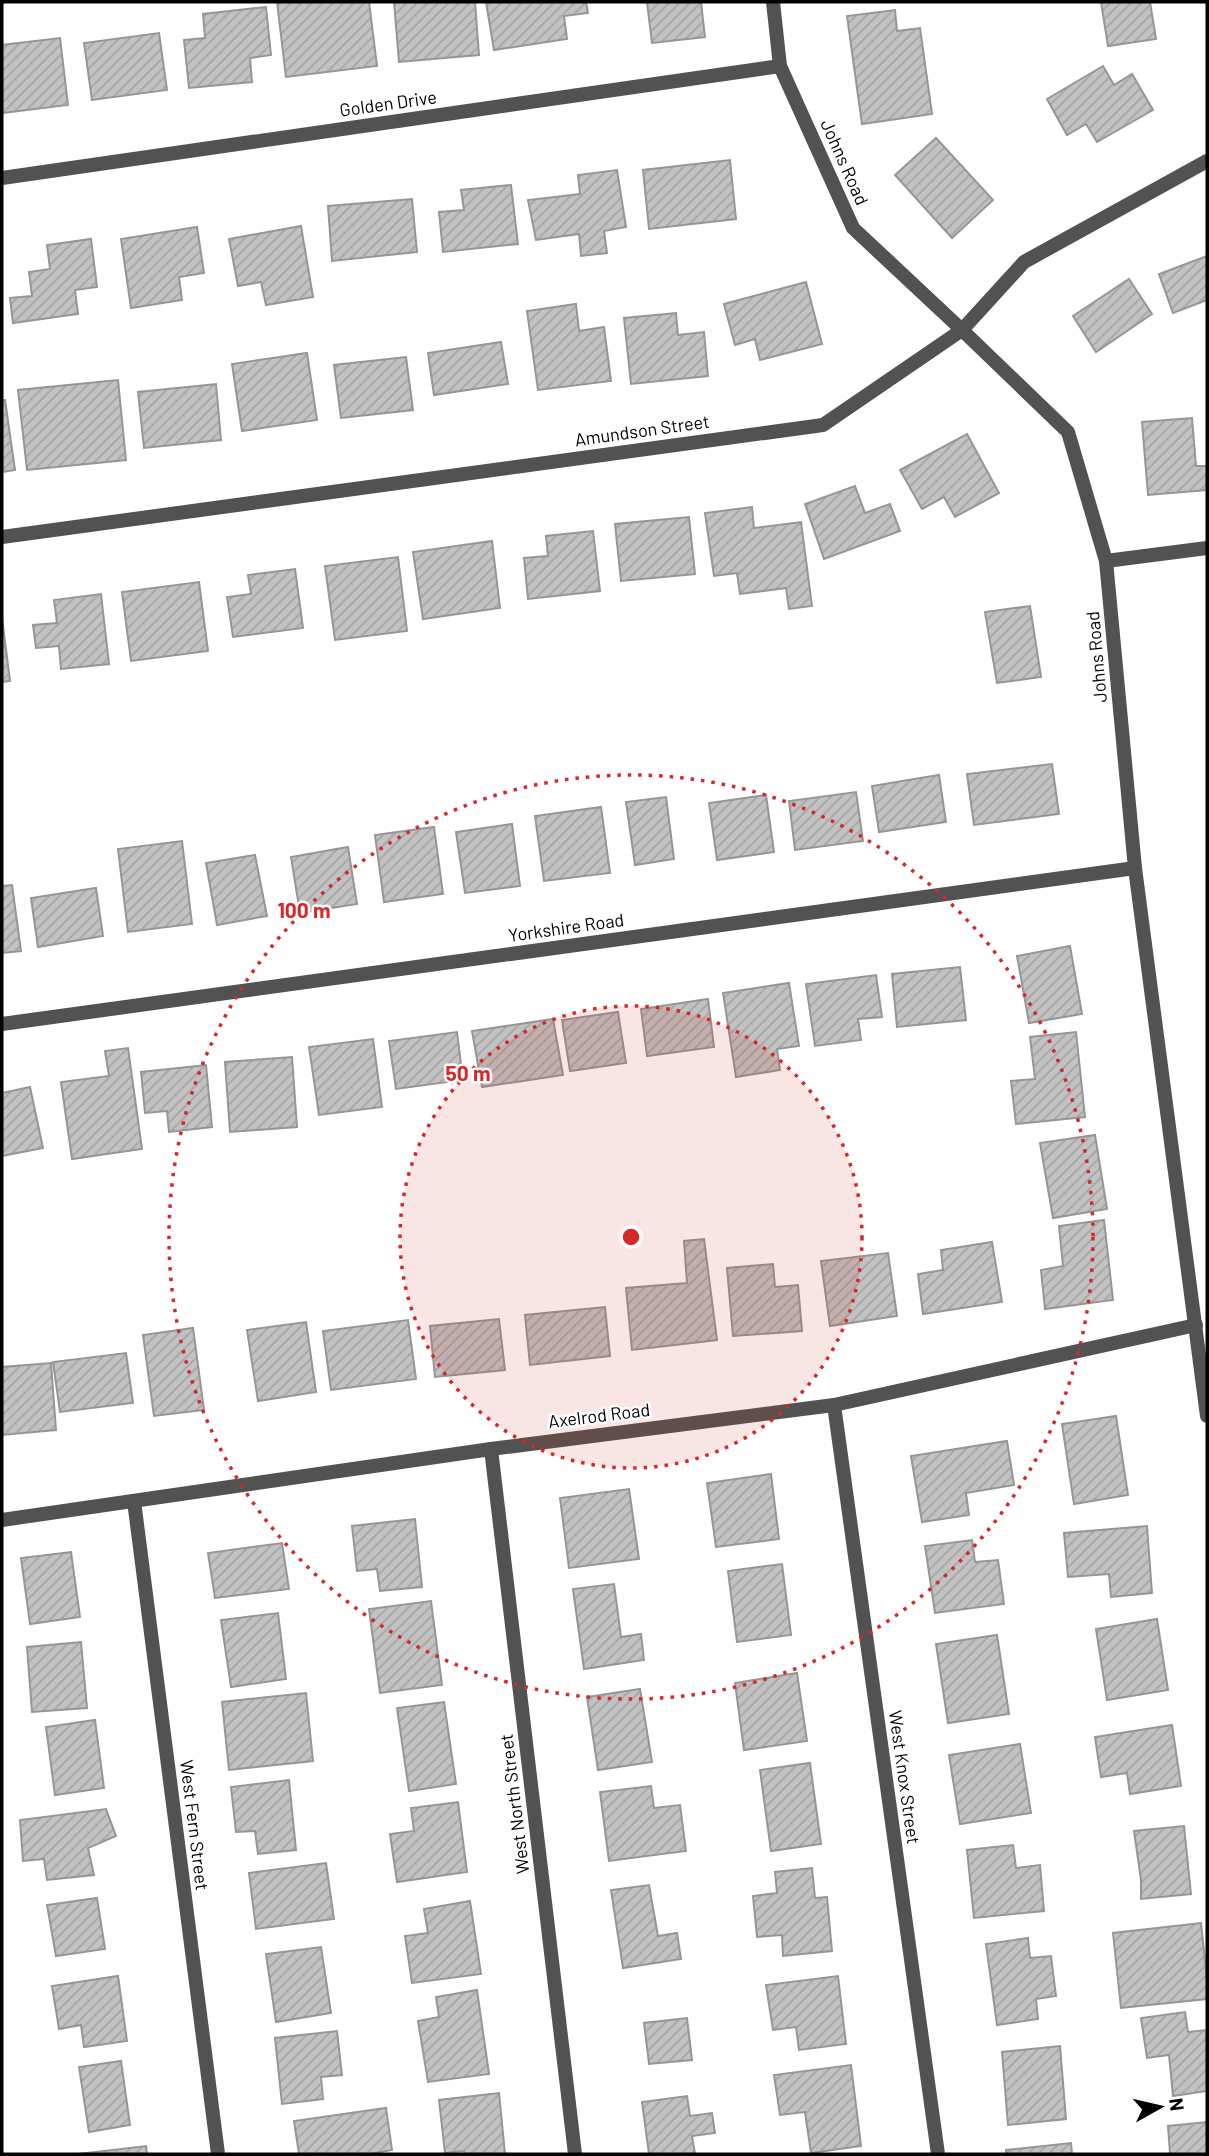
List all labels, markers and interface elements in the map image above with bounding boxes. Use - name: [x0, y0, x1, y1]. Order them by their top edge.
- street label: Golden Drive: [338, 85, 438, 121]
- street label: Johns Road: [816, 116, 874, 208]
- street label: Amundson Street: [573, 410, 711, 450]
- street label: Johns Road: [1081, 610, 1111, 704]
- text: 100 m: [277, 897, 331, 922]
- street label: Yorkshire Road: [507, 908, 625, 946]
- text: 50 m: [445, 1060, 491, 1085]
- centre of rings: [619, 1225, 643, 1249]
- street label: Axelrod Road: [547, 1398, 651, 1432]
- street label: West Knox Street: [885, 1709, 925, 1845]
- street label: West North Street: [494, 1733, 534, 1875]
- street label: West Fern Street: [176, 1759, 214, 1891]
- north arrow: [1125, 2072, 1195, 2142]
- text: N: [1165, 2097, 1190, 2112]

